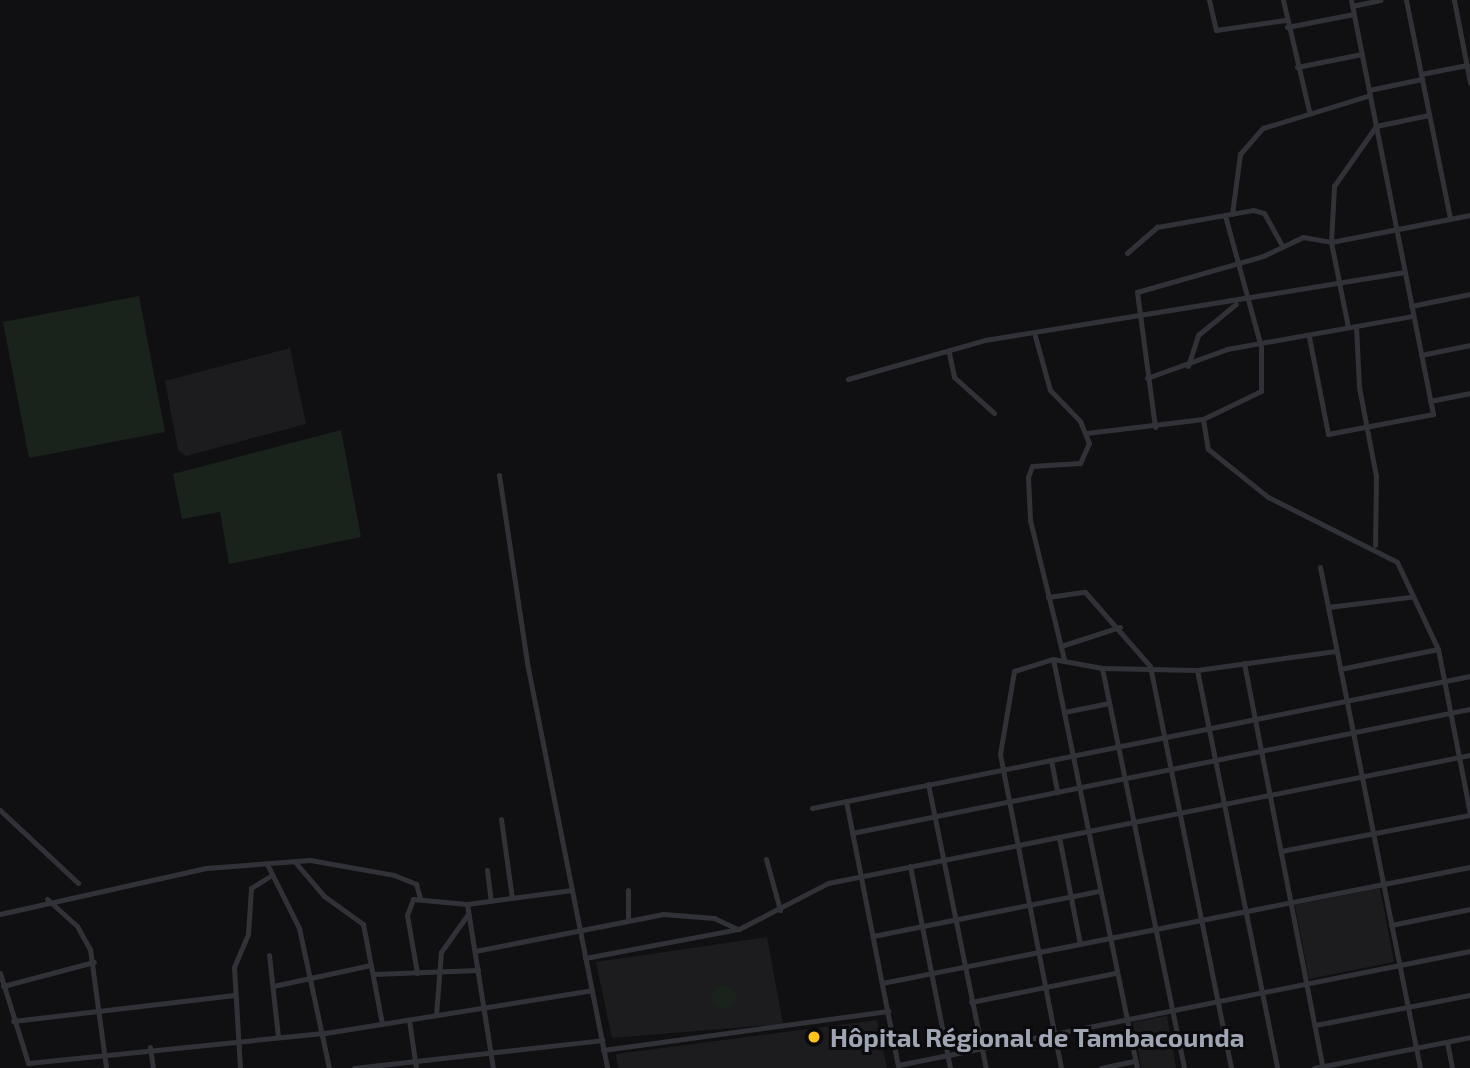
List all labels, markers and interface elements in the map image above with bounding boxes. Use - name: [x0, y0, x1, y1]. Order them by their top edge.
- place label: Hôpital Régional de Tambacounda: [830, 1021, 1246, 1053]
- marker: Hôpital Régional de Tambacounda: [804, 1027, 824, 1047]

